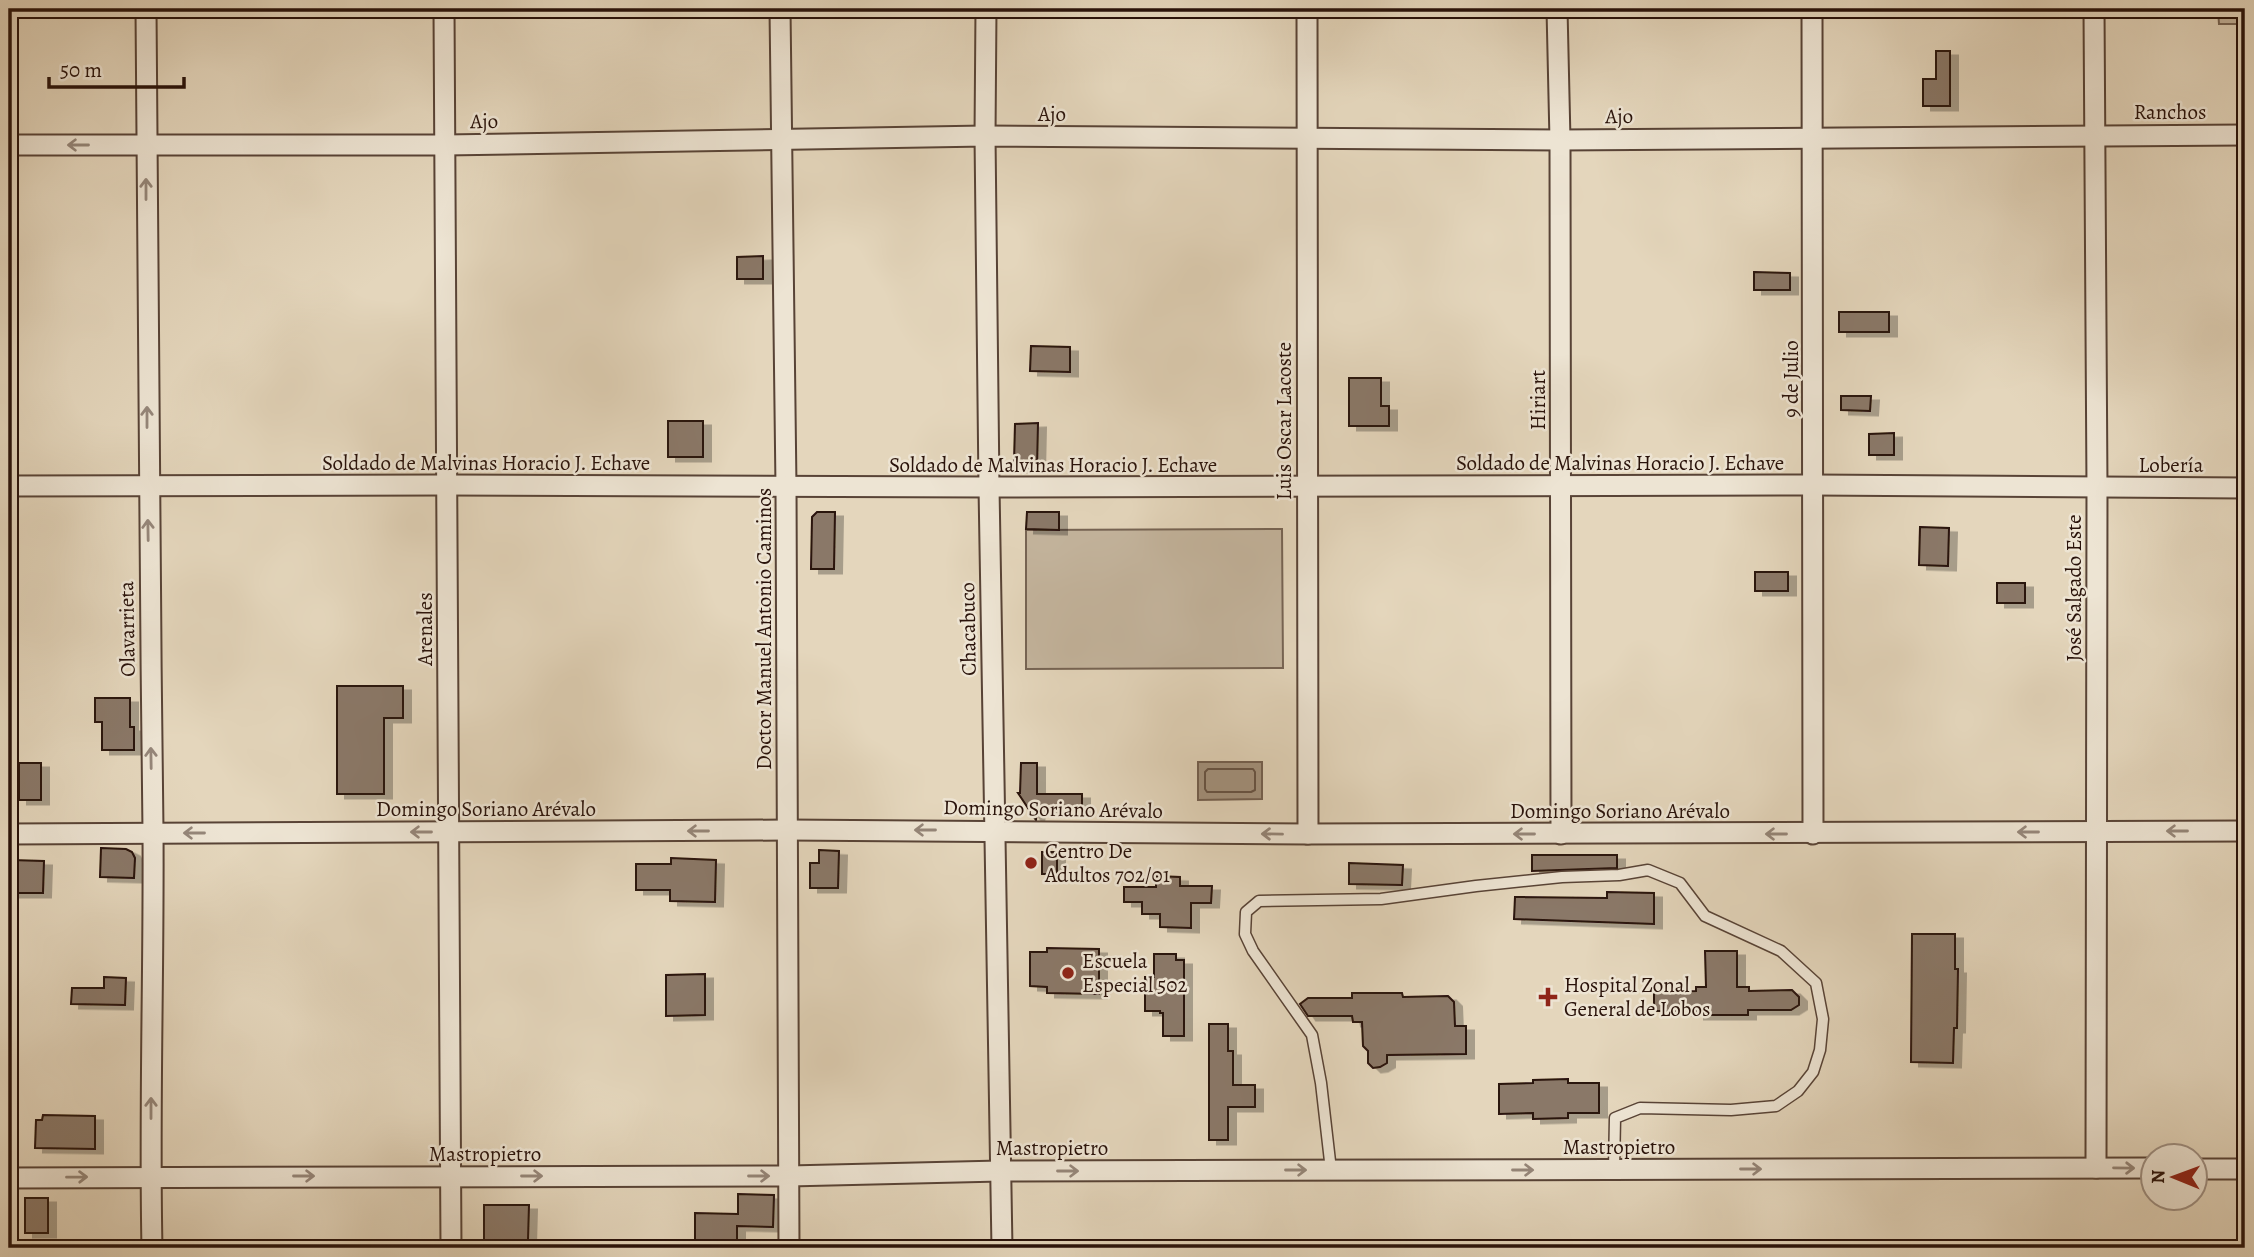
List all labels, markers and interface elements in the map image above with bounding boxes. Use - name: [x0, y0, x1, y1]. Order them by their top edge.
- scale bar: [49, 46, 184, 90]
- text: 50 m: [60, 56, 102, 84]
- street label: Ranchos: [2134, 98, 2206, 126]
- street label: Ajo: [1037, 100, 1066, 128]
- street label: Ajo: [1604, 102, 1633, 130]
- street label: Ajo: [469, 107, 498, 135]
- one-way arrow: [66, 138, 89, 152]
- one-way arrow: [139, 178, 153, 201]
- street label: 9 de Julio: [1777, 340, 1805, 418]
- street label: Luis Oscar Lacoste: [1270, 342, 1298, 500]
- street label: Hiriart: [1524, 370, 1552, 430]
- one-way arrow: [140, 406, 154, 429]
- street label: Soldado de Malvinas Horacio J. Echave: [322, 449, 650, 477]
- street label: Soldado de Malvinas Horacio J. Echave: [1456, 449, 1784, 477]
- street label: Soldado de Malvinas Horacio J. Echave: [889, 451, 1217, 479]
- street label: Lobería: [2139, 451, 2204, 479]
- street label: Doctor Manuel Antonio Caminos: [750, 488, 778, 770]
- street label: José Salgado Este: [2060, 514, 2088, 662]
- one-way arrow: [141, 519, 155, 542]
- street label: Olavarrieta: [112, 581, 142, 677]
- street label: Chacabuco: [953, 582, 983, 676]
- street label: Arenales: [411, 592, 439, 667]
- one-way arrow: [145, 746, 158, 769]
- street label: Domingo Soriano Arévalo: [943, 793, 1163, 825]
- street label: Domingo Soriano Arévalo: [376, 795, 596, 823]
- street label: Domingo Soriano Arévalo: [1510, 797, 1730, 825]
- one-way arrow: [914, 823, 937, 837]
- one-way arrow: [687, 824, 710, 838]
- one-way arrow: [2166, 824, 2189, 838]
- one-way arrow: [410, 825, 433, 839]
- one-way arrow: [2017, 825, 2040, 839]
- one-way arrow: [183, 826, 206, 840]
- one-way arrow: [1261, 827, 1284, 841]
- one-way arrow: [1513, 827, 1536, 841]
- one-way arrow: [1765, 827, 1788, 841]
- place label: Centro De Adultos 702/01: [1044, 837, 1170, 889]
- marker: Centro De Adultos 702/01: [1023, 855, 1039, 871]
- place label: Escuela Especial 502: [1082, 947, 1187, 999]
- marker: Escuela Especial 502: [1060, 965, 1076, 981]
- place label: Hospital Zonal General de Lobos: [1564, 971, 1710, 1023]
- marker: Hospital Zonal General de Lobos: [1538, 987, 1558, 1007]
- one-way arrow: [144, 1096, 158, 1119]
- street label: Mastropietro: [1563, 1133, 1675, 1161]
- street label: Mastropietro: [996, 1134, 1108, 1162]
- street label: Mastropietro: [429, 1140, 541, 1168]
- north arrow: [2138, 1142, 2208, 1212]
- one-way arrow: [2112, 1161, 2135, 1175]
- one-way arrow: [1739, 1162, 1762, 1176]
- one-way arrow: [1284, 1163, 1307, 1177]
- one-way arrow: [1512, 1163, 1535, 1177]
- one-way arrow: [1057, 1164, 1080, 1178]
- one-way arrow: [293, 1169, 316, 1183]
- one-way arrow: [520, 1169, 543, 1183]
- one-way arrow: [748, 1169, 771, 1183]
- text: N: [2145, 1169, 2171, 1184]
- one-way arrow: [65, 1170, 88, 1184]

